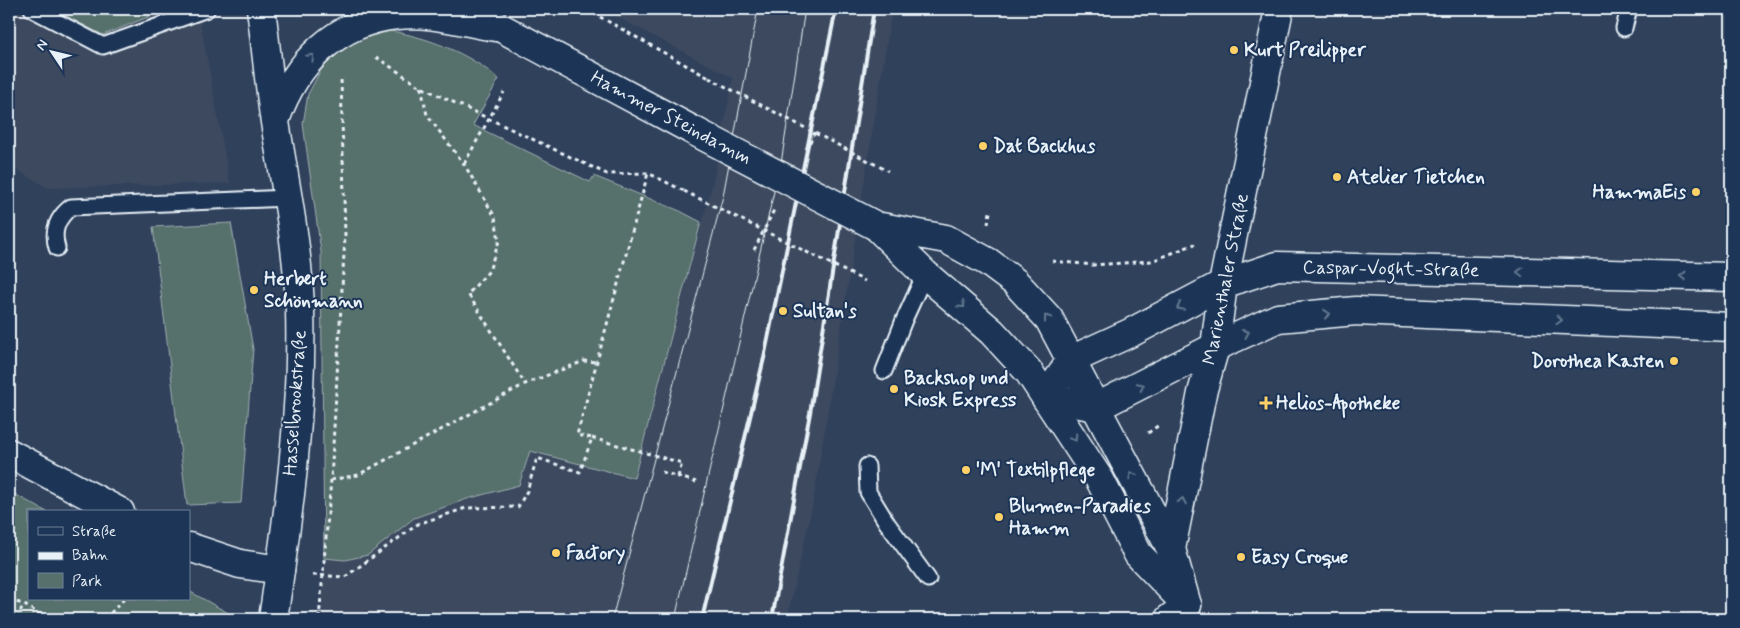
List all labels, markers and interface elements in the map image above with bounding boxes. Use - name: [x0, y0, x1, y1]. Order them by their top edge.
- north arrow: [28, 28, 78, 78]
- text: N: [32, 36, 52, 54]
- place label: Kurt Preilipper: [1244, 38, 1367, 63]
- marker: Kurt Preilipper: [1228, 44, 1240, 56]
- one-way arrow: [305, 53, 314, 62]
- street label: Hammer Steindamm: [586, 65, 756, 171]
- place label: Dat Backhus: [993, 134, 1096, 159]
- marker: Dat Backhus: [977, 140, 989, 152]
- place label: Atelier Tietchen: [1347, 165, 1485, 190]
- marker: Atelier Tietchen: [1331, 171, 1343, 183]
- place label: HammaEis: [1593, 180, 1687, 205]
- marker: HammaEis: [1690, 186, 1702, 198]
- street label: Marienthaler Straße: [1197, 191, 1255, 367]
- street label: Caspar-Voght-Straße: [1302, 255, 1480, 286]
- place label: Herbert Schönmann: [264, 267, 363, 314]
- one-way arrow: [1516, 267, 1524, 277]
- one-way arrow: [1678, 271, 1686, 281]
- marker: Herbert Schönmann: [248, 284, 260, 296]
- place label: Sultan's: [793, 299, 857, 324]
- one-way arrow: [957, 300, 966, 309]
- one-way arrow: [1176, 301, 1185, 311]
- marker: Sultan's: [777, 305, 789, 317]
- one-way arrow: [1323, 309, 1331, 320]
- one-way arrow: [1044, 314, 1053, 324]
- one-way arrow: [1555, 314, 1563, 325]
- one-way arrow: [1241, 328, 1250, 339]
- street label: Hasselbrookstraße: [277, 329, 313, 477]
- place label: Dorothea Kasten: [1531, 349, 1664, 374]
- marker: Dorothea Kasten: [1668, 355, 1680, 367]
- place label: Backshop und Kiosk Express: [904, 366, 1017, 413]
- one-way arrow: [1136, 381, 1145, 392]
- marker: Backshop und Kiosk Express: [888, 383, 900, 395]
- place label: Helios-Apotheke: [1276, 391, 1400, 418]
- marker: Helios-Apotheke: [1260, 397, 1272, 409]
- one-way arrow: [1068, 433, 1077, 442]
- place label: 'M' Textilpflege: [976, 458, 1095, 484]
- marker: 'M' Textilpflege: [960, 464, 972, 476]
- one-way arrow: [1128, 471, 1138, 480]
- place label: Blumen-Paradies Hamm: [1009, 494, 1151, 541]
- one-way arrow: [1176, 497, 1187, 506]
- legend: [28, 510, 190, 600]
- marker: Blumen-Paradies Hamm: [993, 511, 1005, 523]
- text: Straße: [72, 522, 116, 542]
- place label: Factory: [566, 541, 625, 566]
- place label: Easy Croque: [1251, 545, 1348, 570]
- text: Bahn: [72, 546, 109, 566]
- marker: Factory: [550, 547, 562, 559]
- marker: Easy Croque: [1235, 551, 1247, 563]
- text: Park: [72, 572, 102, 592]

